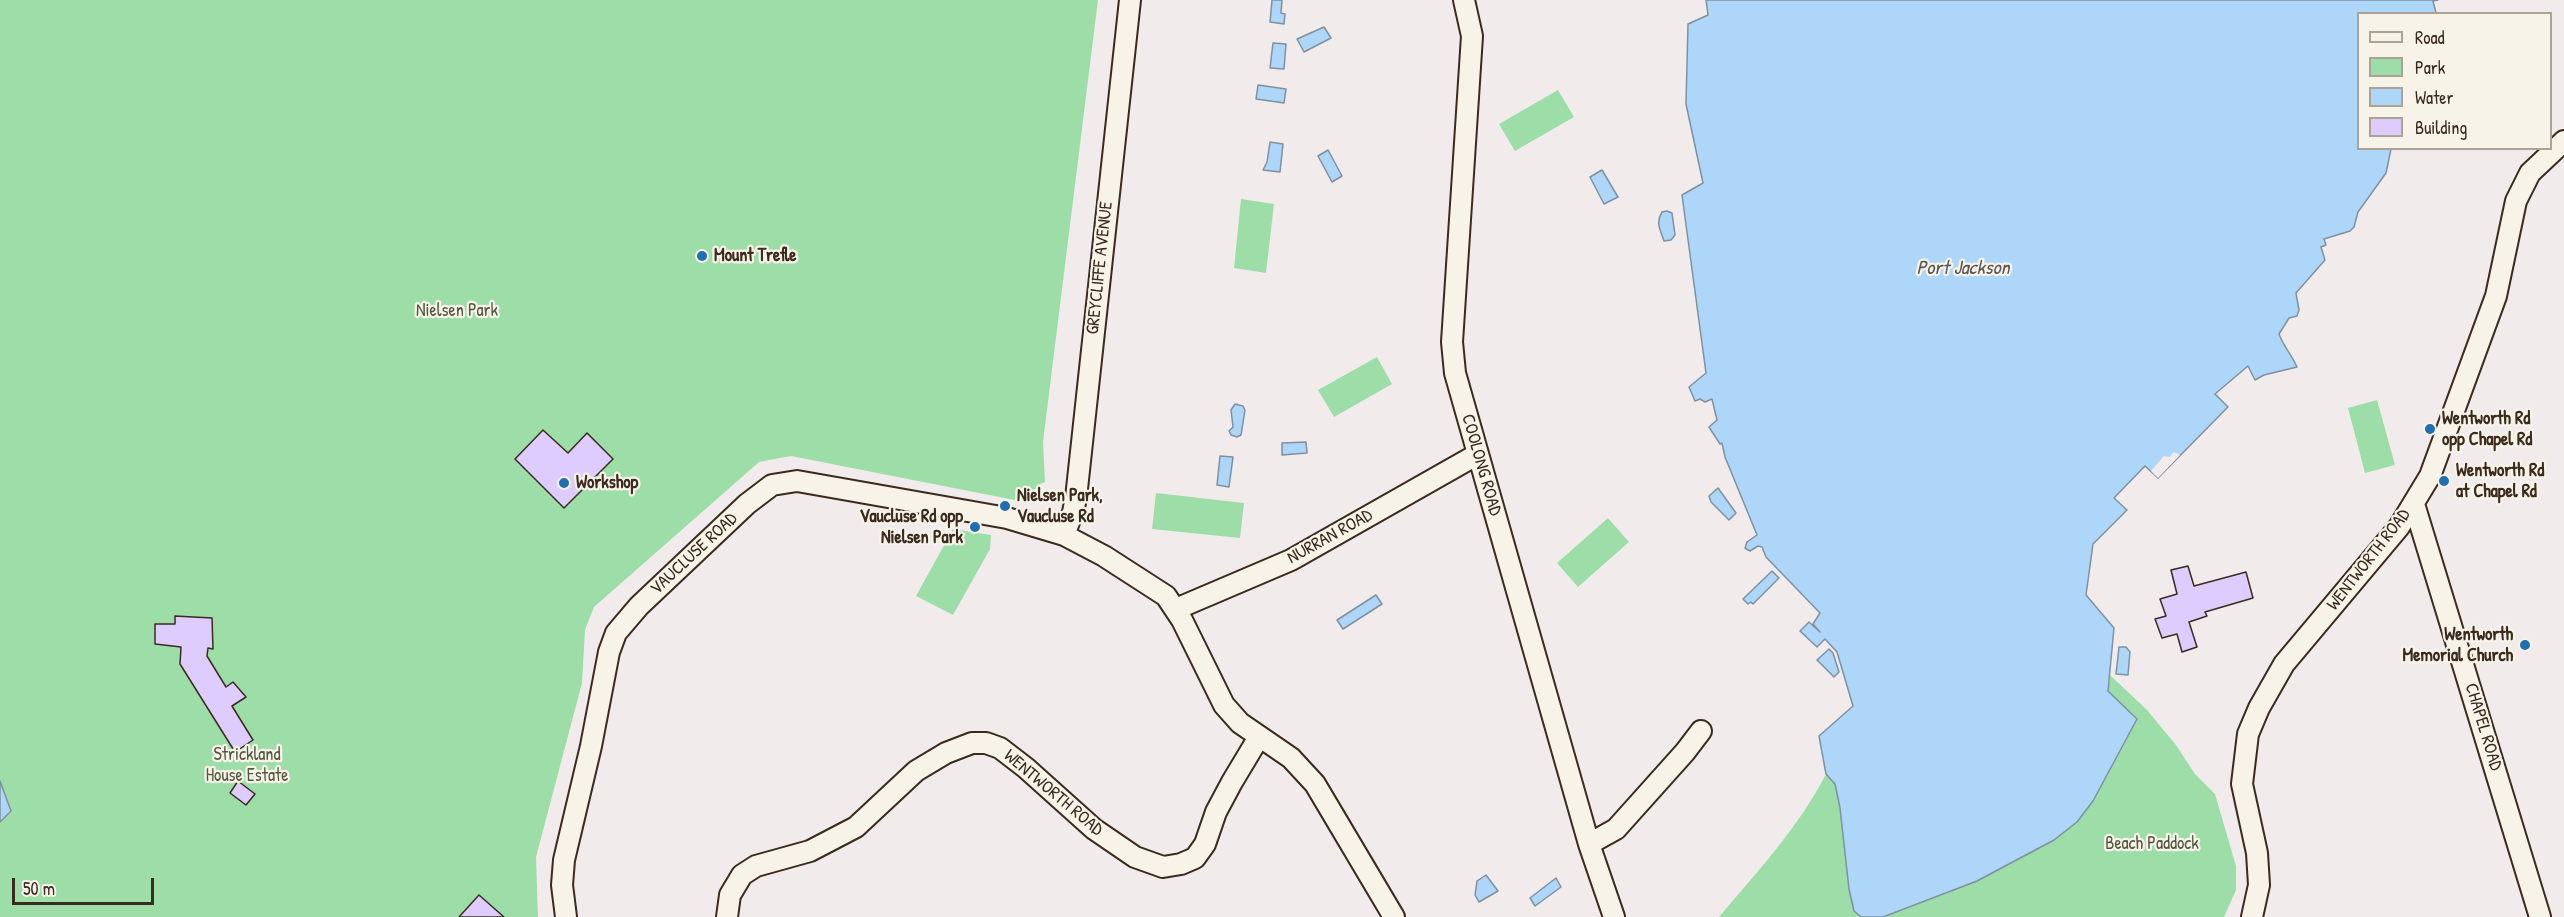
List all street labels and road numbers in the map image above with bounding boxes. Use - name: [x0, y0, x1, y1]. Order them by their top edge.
- street label: GREYCLIFFE AVENUE: [1082, 201, 1118, 335]
- street label: COOLONG ROAD: [1456, 412, 1506, 518]
- street label: NURRAN ROAD: [1284, 505, 1376, 569]
- street label: WENTWORTH ROAD: [2323, 505, 2415, 615]
- street label: VAUCLUSE ROAD: [646, 508, 742, 600]
- street label: CHAPEL ROAD: [2460, 681, 2506, 773]
- street label: WENTWORTH ROAD: [999, 745, 1107, 841]

